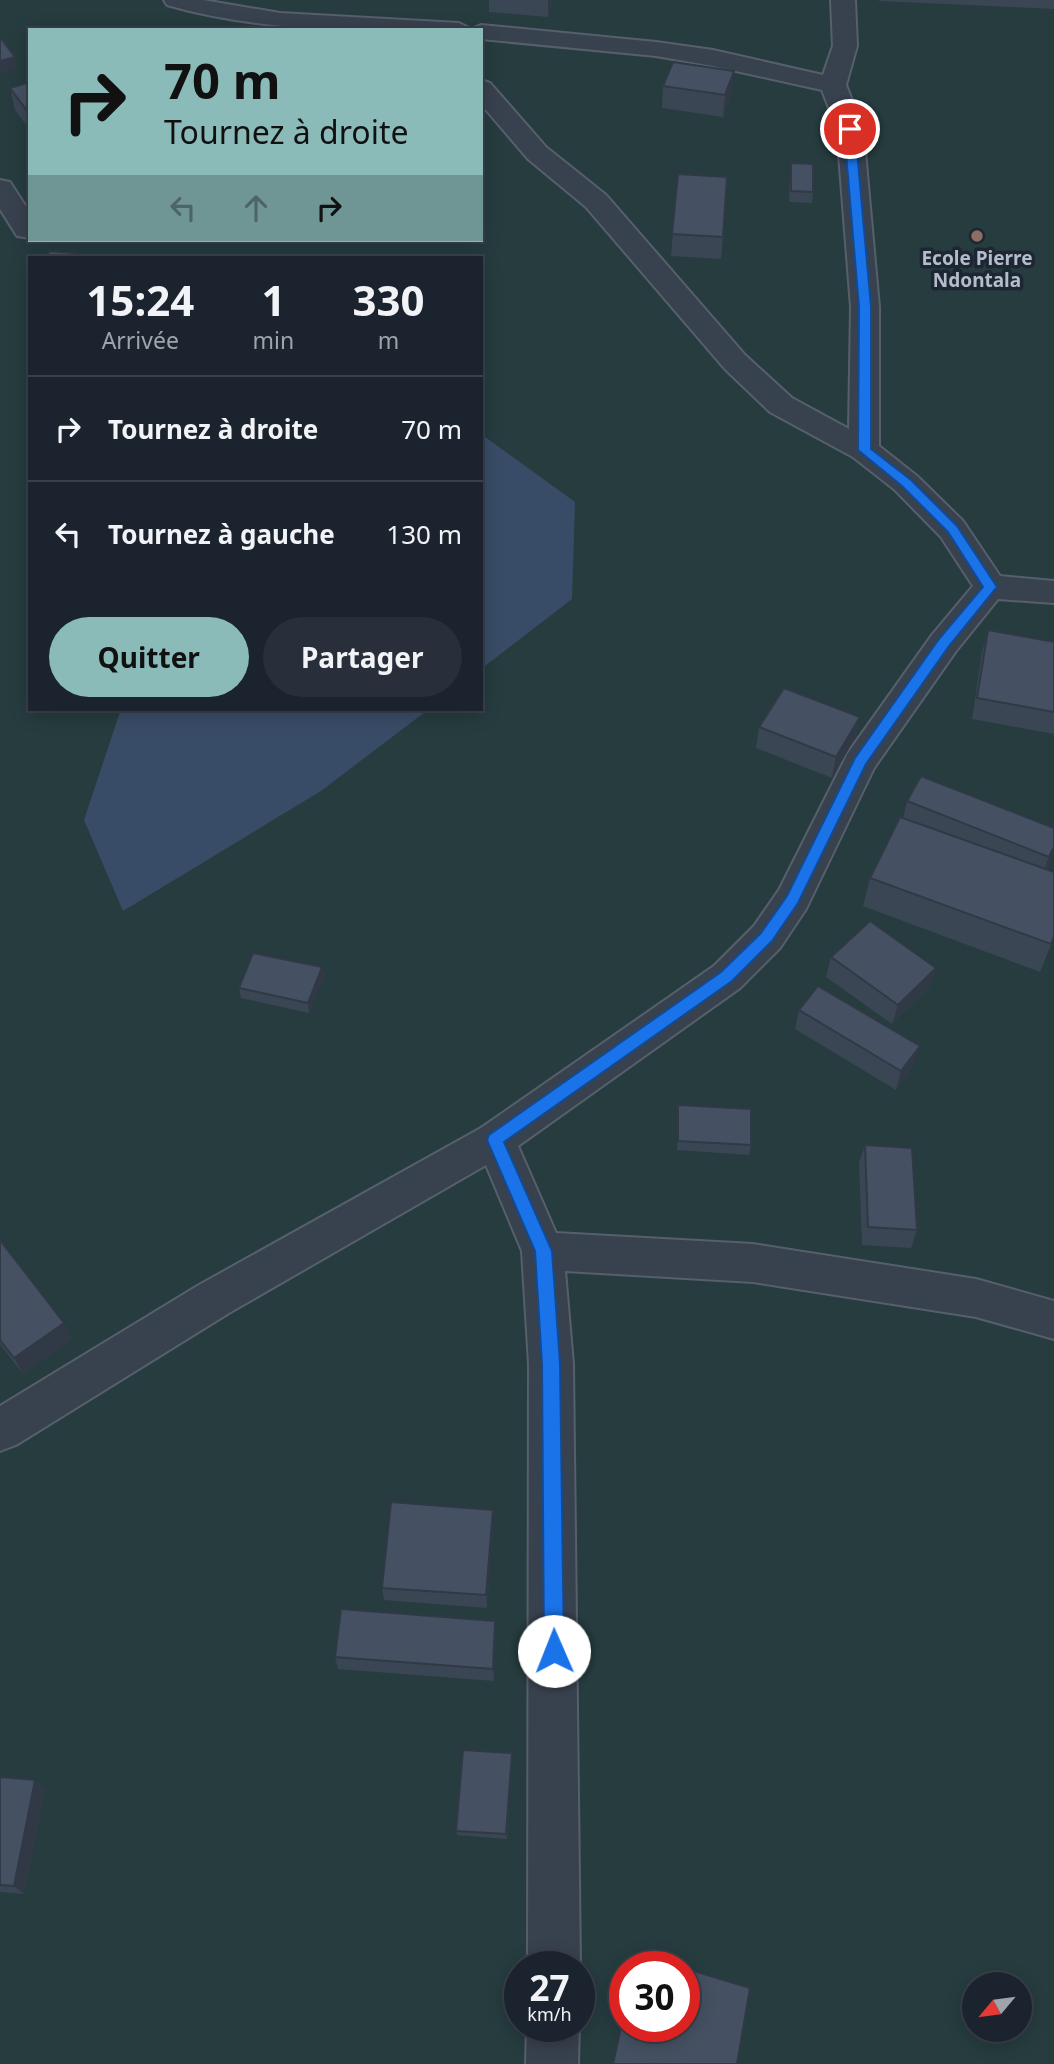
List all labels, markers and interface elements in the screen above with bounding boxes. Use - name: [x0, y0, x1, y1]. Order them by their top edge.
- text: 70 m: [164, 47, 281, 113]
- icon: right: [49, 56, 140, 147]
- pin: [820, 99, 880, 159]
- text: Tournez à droite: [164, 110, 409, 153]
- icon: arrive: [831, 110, 869, 148]
- icon: left: [164, 189, 202, 227]
- icon: ahead: [237, 189, 275, 227]
- icon: right: [310, 189, 348, 227]
- marker: Ecole Pierre Ndontala: [969, 228, 985, 244]
- place label: Ecole Pierre Ndontala: [921, 245, 1033, 293]
- text: 15:24: [86, 271, 194, 328]
- text: 1: [261, 271, 285, 328]
- text: 330: [353, 271, 425, 328]
- text: Arrivée: [102, 324, 179, 356]
- text: min: [253, 324, 294, 356]
- text: m: [378, 324, 399, 356]
- icon: right: [49, 410, 87, 448]
- text: Tournez à droite: [108, 411, 318, 447]
- text: 70 m: [401, 411, 462, 447]
- icon: left: [49, 515, 87, 553]
- text: Tournez à gauche: [108, 516, 335, 552]
- text: 130 m: [386, 516, 462, 552]
- button: Quitter: [49, 617, 249, 697]
- button: Partager: [263, 617, 462, 697]
- position arrow: [517, 1614, 591, 1688]
- speed limit sign: 30: [609, 1951, 700, 2042]
- text: 27: [529, 1964, 570, 2011]
- north arrow: [962, 1972, 1032, 2042]
- map controls: [962, 1972, 1032, 2042]
- text: km/h: [527, 2002, 572, 2026]

